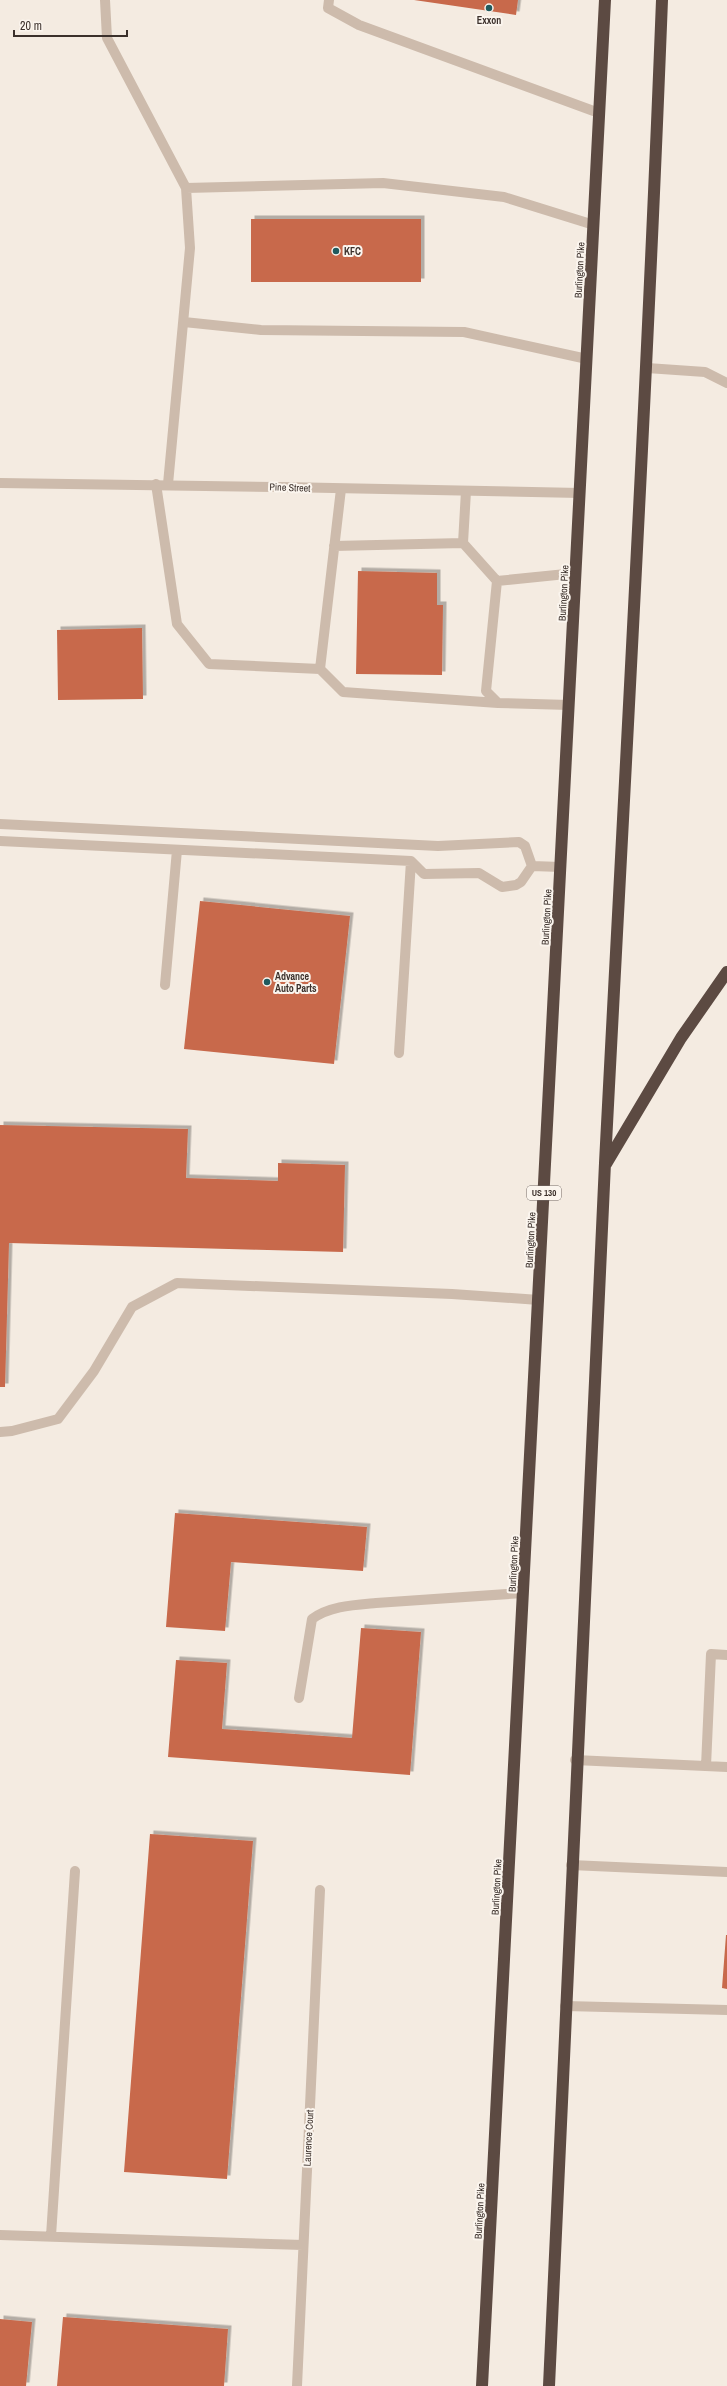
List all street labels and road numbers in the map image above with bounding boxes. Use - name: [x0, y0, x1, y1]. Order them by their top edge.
- street label: Burlington Pike: [572, 241, 587, 298]
- street label: Pine Street: [269, 480, 311, 495]
- street label: Burlington Pike: [556, 564, 571, 621]
- street label: Burlington Pike: [539, 888, 554, 945]
- road number: US 130: [527, 1186, 561, 1200]
- street label: Burlington Pike: [523, 1211, 538, 1268]
- street label: Burlington Pike: [506, 1535, 521, 1592]
- street label: Burlington Pike: [489, 1858, 504, 1915]
- street label: Laurence Court: [301, 2109, 317, 2167]
- street label: Burlington Pike: [472, 2182, 487, 2239]

